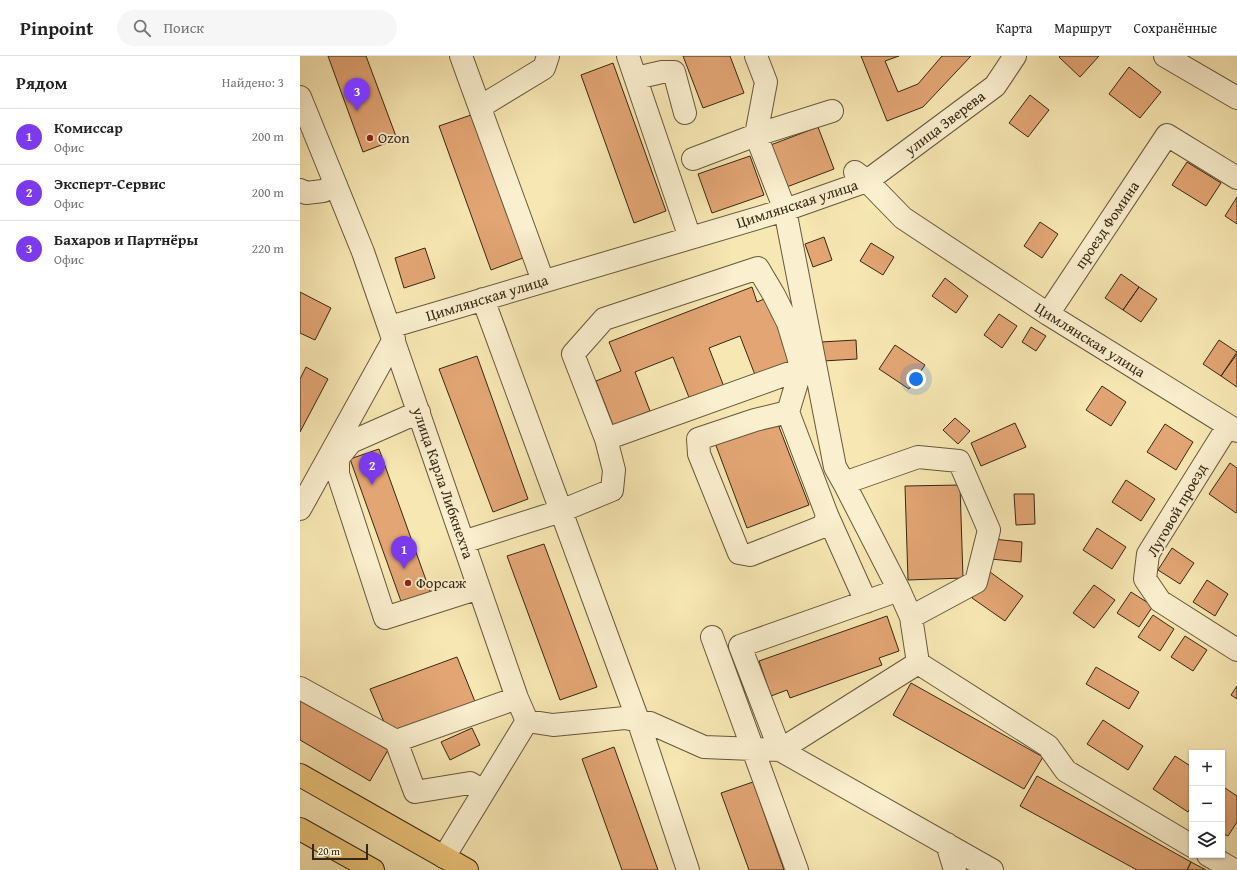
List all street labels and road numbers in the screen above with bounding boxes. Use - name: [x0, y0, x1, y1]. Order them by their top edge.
- street label: улица Зверева: [899, 85, 990, 160]
- street label: Цимлянская улица: [733, 174, 861, 233]
- street label: проезд Фомина: [1069, 176, 1144, 273]
- street label: Цимлянская улица: [423, 269, 551, 326]
- street label: Цимлянская улица: [1031, 297, 1150, 383]
- street label: улица Карла Либкнехта: [407, 403, 480, 562]
- street label: Луговой проезд: [1141, 459, 1212, 560]

